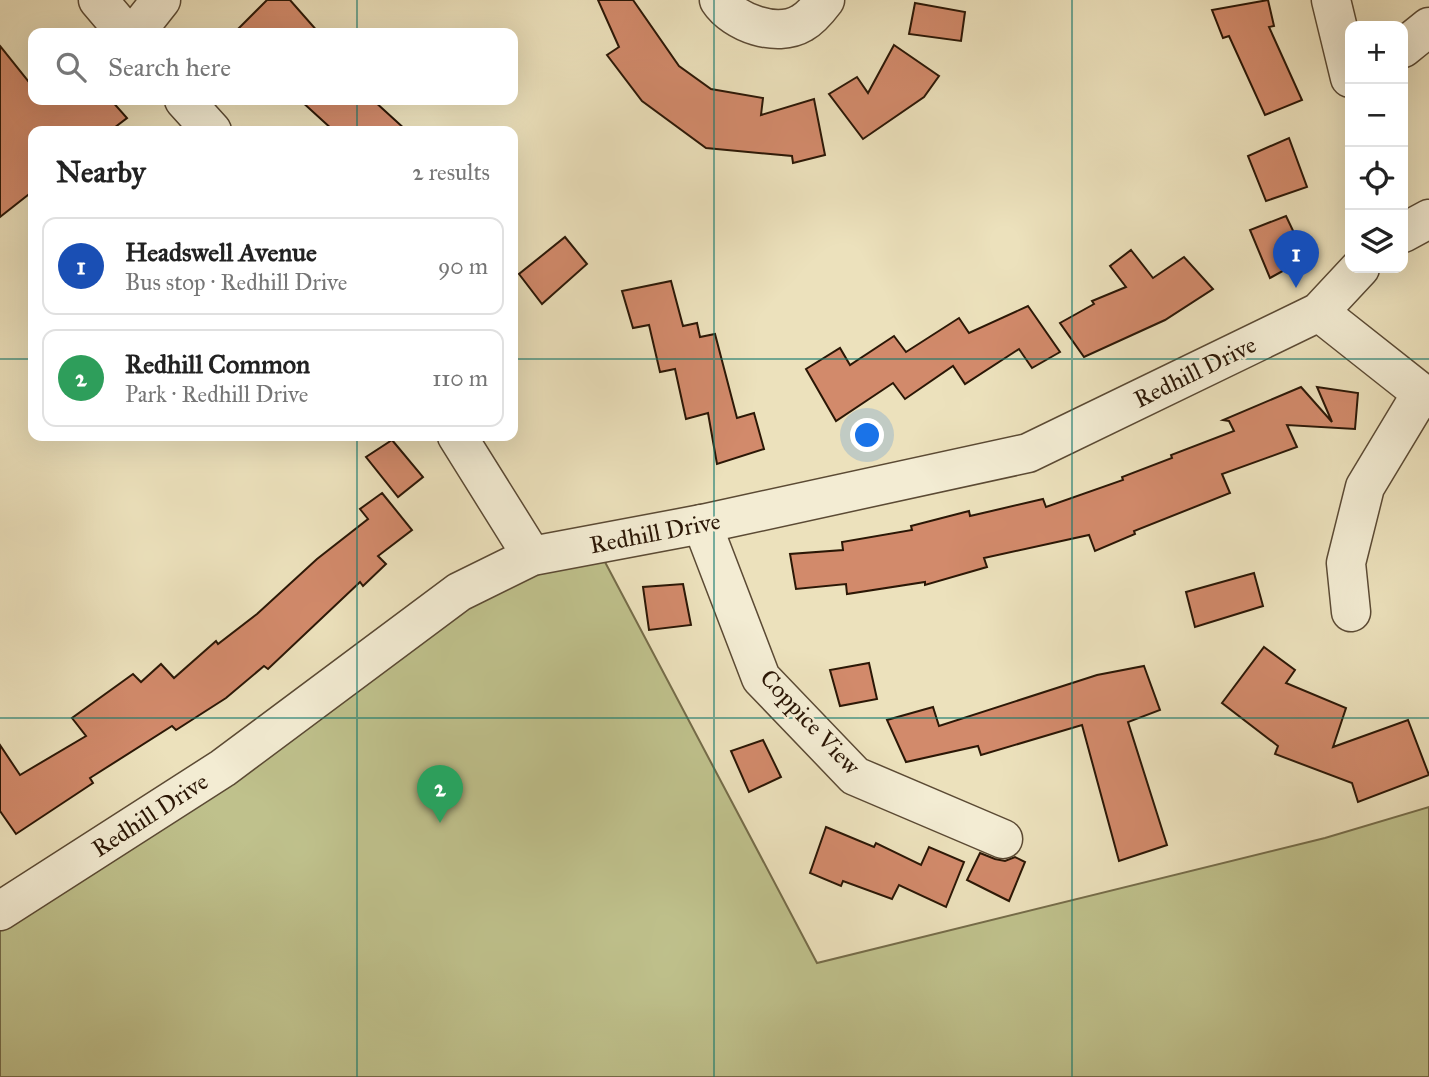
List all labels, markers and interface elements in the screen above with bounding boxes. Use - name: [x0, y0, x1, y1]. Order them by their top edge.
- map controls: [1345, 21, 1408, 273]
- button: +: [1345, 21, 1408, 84]
- search box: [28, 28, 518, 105]
- icon: search: [52, 48, 90, 86]
- text: Search here: [108, 51, 231, 83]
- button: −: [1345, 84, 1408, 147]
- button: locate: [1345, 147, 1408, 210]
- text: Nearby: [56, 154, 146, 190]
- text: 2 results: [412, 158, 490, 186]
- button: layers: [1345, 210, 1408, 273]
- pin: 1: [1273, 230, 1319, 288]
- text: Headswell Avenue: [125, 236, 317, 268]
- text: 1: [76, 252, 86, 280]
- text: 90 m: [438, 252, 488, 280]
- text: Bus stop · Redhill Drive: [125, 268, 347, 296]
- street label: Redhill Drive: [1129, 330, 1261, 414]
- text: Redhill Common: [125, 348, 310, 380]
- text: 2: [75, 364, 87, 392]
- text: 110 m: [432, 364, 488, 392]
- text: Park · Redhill Drive: [125, 380, 308, 408]
- your location: [850, 418, 884, 452]
- street label: Redhill Drive: [587, 506, 723, 560]
- street label: Coppice View: [754, 663, 867, 782]
- pin: 2: [417, 765, 463, 823]
- street label: Redhill Drive: [86, 766, 214, 864]

